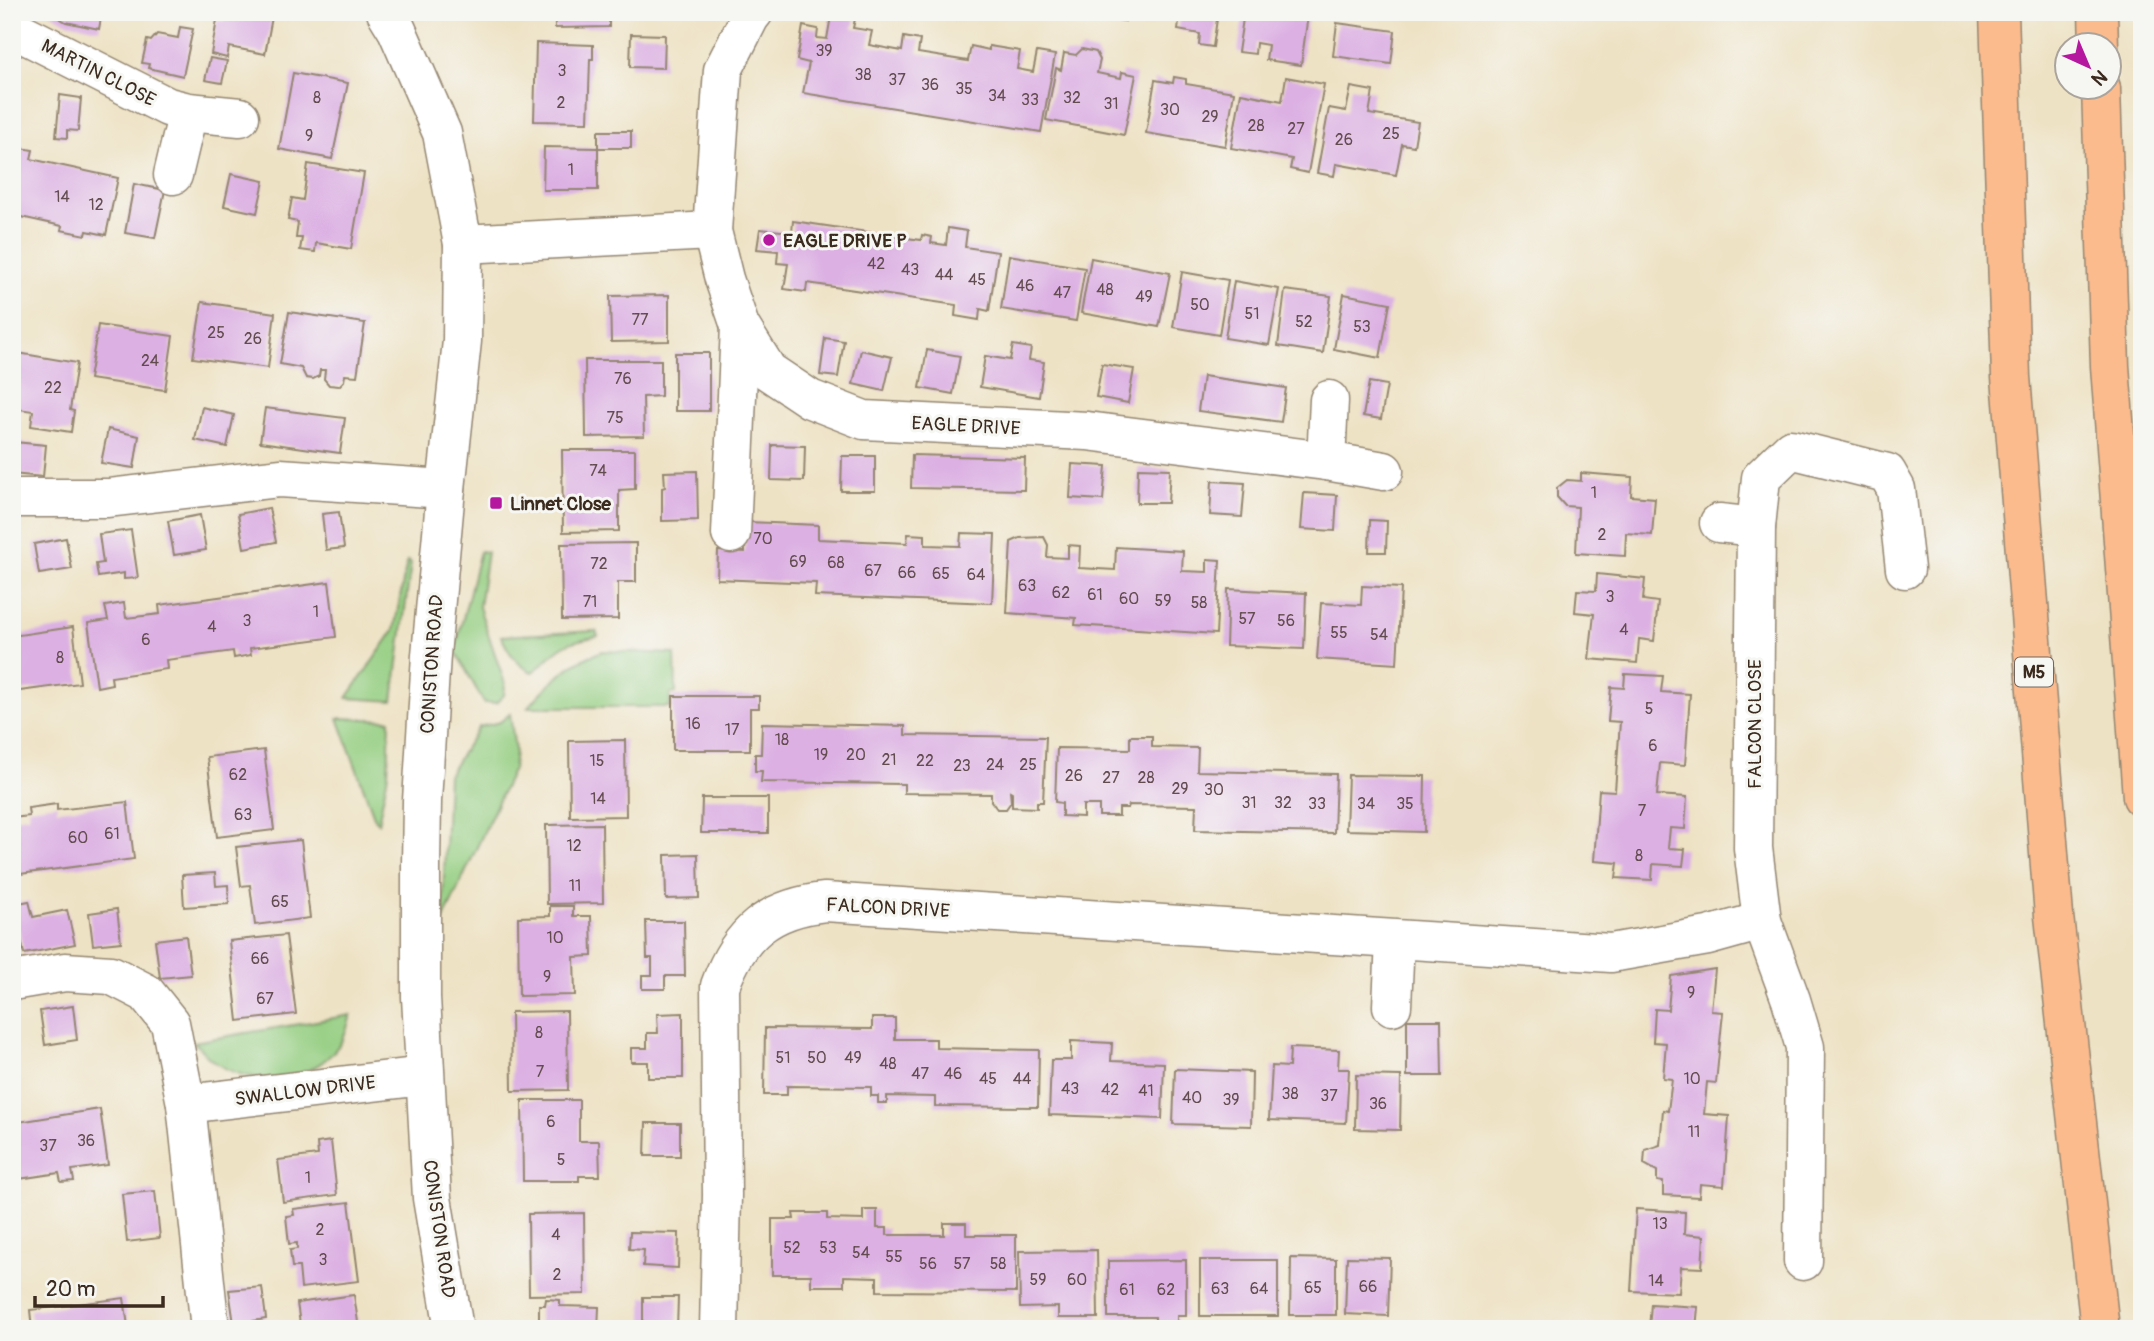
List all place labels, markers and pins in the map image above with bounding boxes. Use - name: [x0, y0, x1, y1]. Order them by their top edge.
- place label: EAGLE DRIVE P: [783, 229, 907, 253]
- marker: EAGLE DRIVE P: [761, 232, 777, 248]
- place label: Linnet Close: [510, 492, 612, 516]
- marker: Linnet Close: [488, 495, 504, 511]

